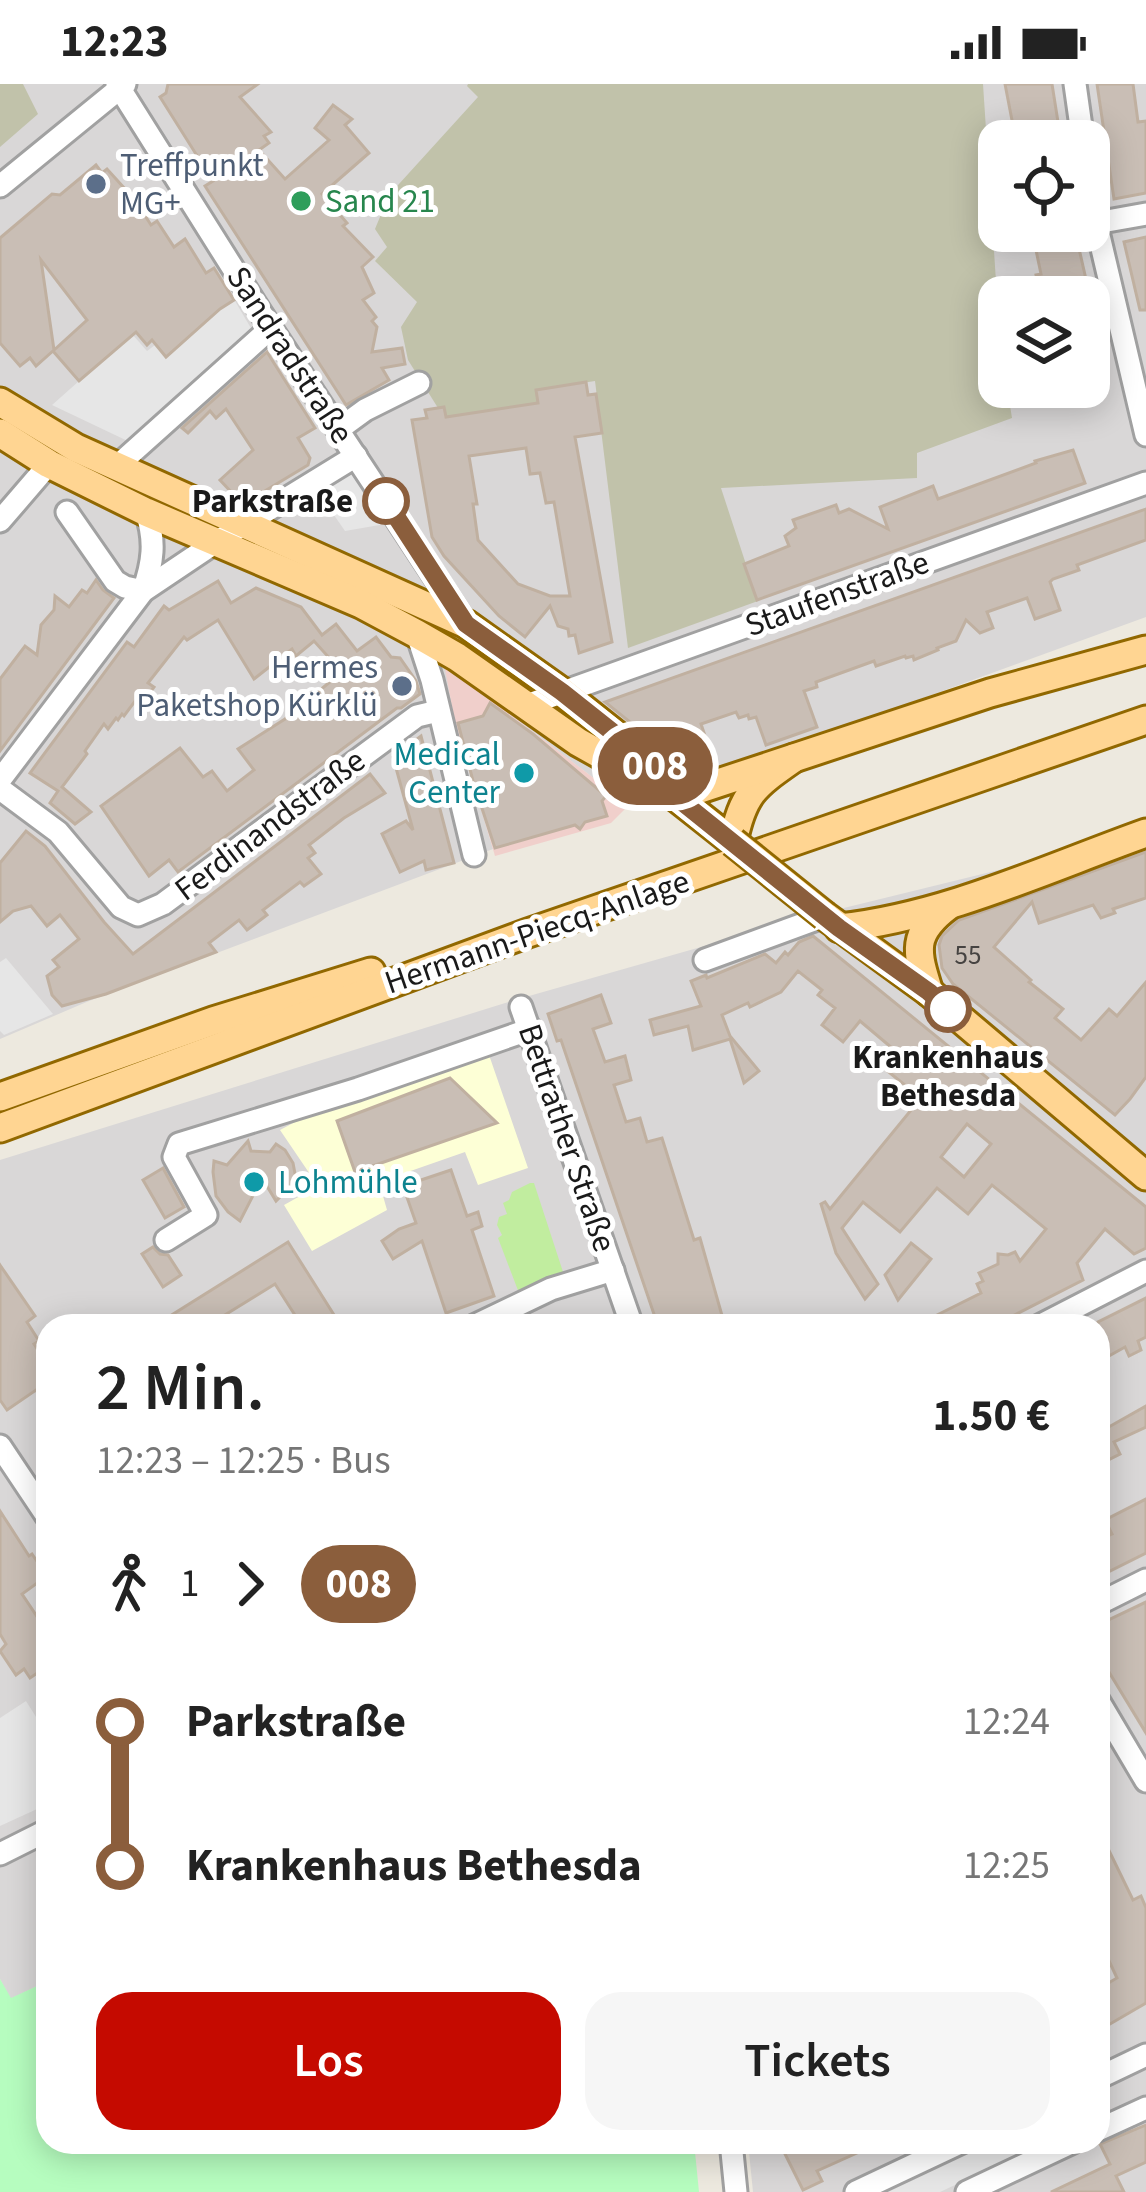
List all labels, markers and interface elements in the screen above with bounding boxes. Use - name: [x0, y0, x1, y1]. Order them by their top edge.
- text: 12:23: [60, 10, 169, 74]
- map controls: [978, 120, 1110, 408]
- button: locate: [978, 120, 1110, 252]
- place label: Treffpunkt MG+: [120, 142, 264, 227]
- marker: Treffpunkt MG+: [83, 171, 109, 197]
- place label: Sand 21: [325, 178, 435, 225]
- marker: Sand 21: [288, 188, 314, 214]
- street label: Sandradstraße: [215, 257, 365, 453]
- button: layers: [978, 276, 1110, 408]
- place label: Parkstraße: [192, 478, 353, 525]
- marker: Parkstraße: [364, 479, 408, 523]
- street label: Staufenstraße: [738, 539, 936, 649]
- place label: Hermes Paketshop Kürklü: [136, 644, 378, 729]
- marker: Hermes Paketshop Kürklü: [389, 673, 415, 699]
- line badge: 008: [586, 727, 724, 805]
- place label: Medical Center: [393, 731, 501, 816]
- text: 008: [622, 736, 688, 796]
- street label: Ferdinandstraße: [165, 738, 375, 912]
- marker: Medical Center: [511, 760, 537, 786]
- street label: Hermann-Piecq-Anlage: [378, 858, 696, 1006]
- house number: 55: [955, 936, 981, 975]
- marker: Krankenhaus Bethesda: [926, 987, 970, 1031]
- street label: Bettrather Straße: [506, 1018, 628, 1258]
- place label: Krankenhaus Bethesda: [852, 1034, 1044, 1119]
- place label: Lohmühle: [278, 1159, 418, 1206]
- marker: Lohmühle: [241, 1169, 267, 1195]
- text: 2 Min.: [96, 1341, 265, 1435]
- text: 1.50 €: [932, 1384, 1050, 1448]
- text: 12:23 – 12:25 · Bus: [96, 1433, 391, 1489]
- icon: walk: [96, 1551, 162, 1617]
- icon: forward: [217, 1551, 283, 1617]
- text: 008: [325, 1554, 392, 1614]
- text: 1: [180, 1556, 199, 1612]
- text: Parkstraße: [186, 1690, 406, 1754]
- text: 12:24: [963, 1694, 1050, 1750]
- text: Krankenhaus Bethesda: [186, 1834, 642, 1898]
- text: 12:25: [963, 1838, 1050, 1894]
- button: Los: [96, 1992, 561, 2130]
- button: Tickets: [585, 1992, 1050, 2130]

